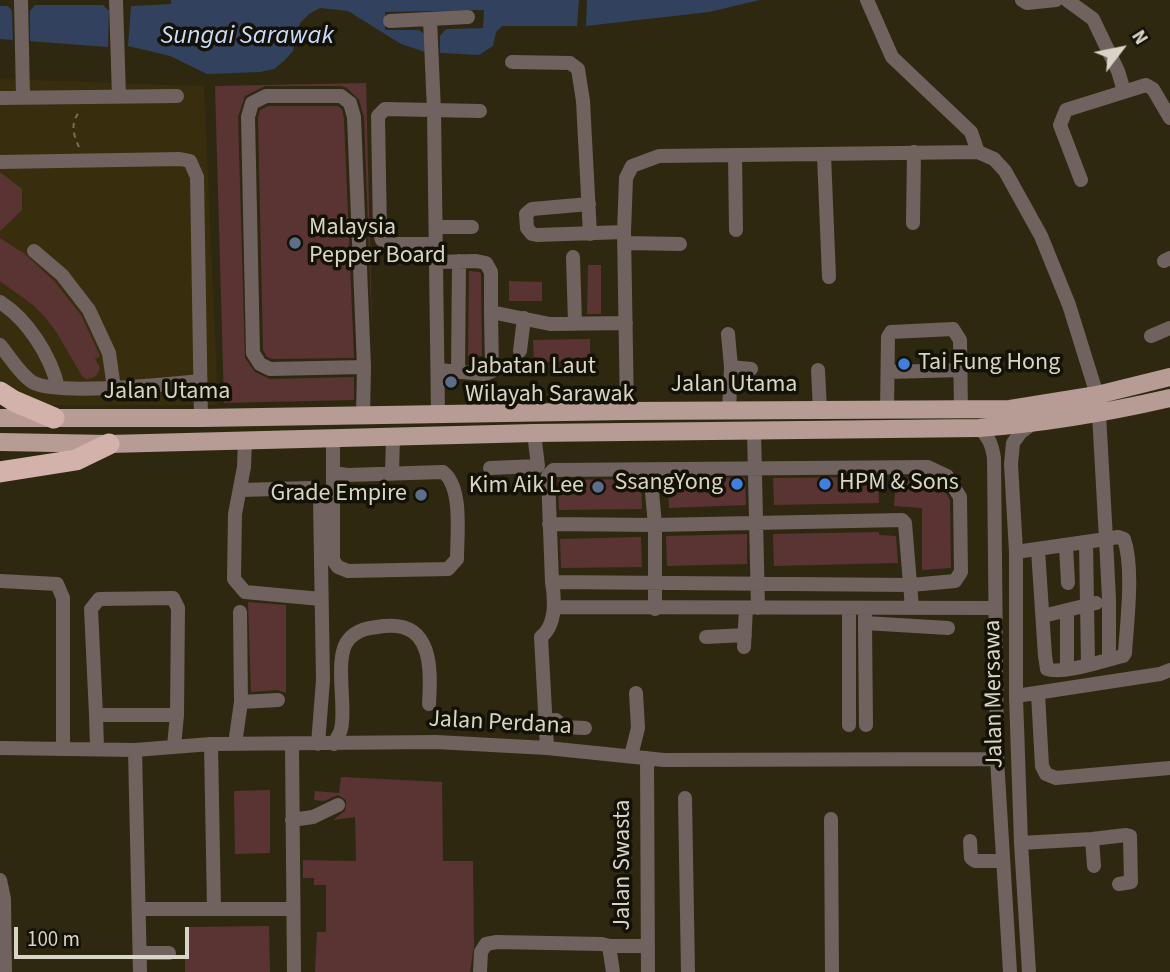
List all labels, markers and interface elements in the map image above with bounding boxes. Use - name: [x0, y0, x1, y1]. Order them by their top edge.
- north arrow: [1086, 14, 1156, 84]
- water label: Sungai Sarawak: [160, 21, 334, 53]
- text: N: [1124, 25, 1154, 50]
- place label: Malaysia Pepper Board: [309, 215, 446, 271]
- marker: Malaysia Pepper Board: [287, 235, 303, 251]
- place label: Tai Fung Hong: [918, 350, 1060, 378]
- place label: Jabatan Laut Wilayah Sarawak: [465, 354, 634, 410]
- marker: Tai Fung Hong: [896, 356, 912, 372]
- street label: Jalan Utama: [671, 372, 797, 400]
- marker: Jabatan Laut Wilayah Sarawak: [443, 374, 459, 390]
- street label: Jalan Utama: [104, 379, 230, 407]
- place label: SsangYong: [614, 470, 723, 498]
- place label: HPM & Sons: [839, 470, 959, 498]
- place label: Kim Aik Lee: [469, 473, 584, 501]
- marker: SsangYong: [729, 476, 745, 492]
- marker: HPM & Sons: [817, 476, 833, 492]
- marker: Kim Aik Lee: [590, 479, 606, 495]
- place label: Grade Empire: [271, 481, 407, 509]
- marker: Grade Empire: [413, 487, 429, 503]
- street label: Jalan Mersawa: [979, 619, 1011, 769]
- street label: Jalan Perdana: [428, 706, 572, 742]
- street label: Jalan Swasta: [610, 800, 638, 930]
- scale bar: [18, 912, 192, 956]
- text: 100 m: [27, 924, 80, 954]

